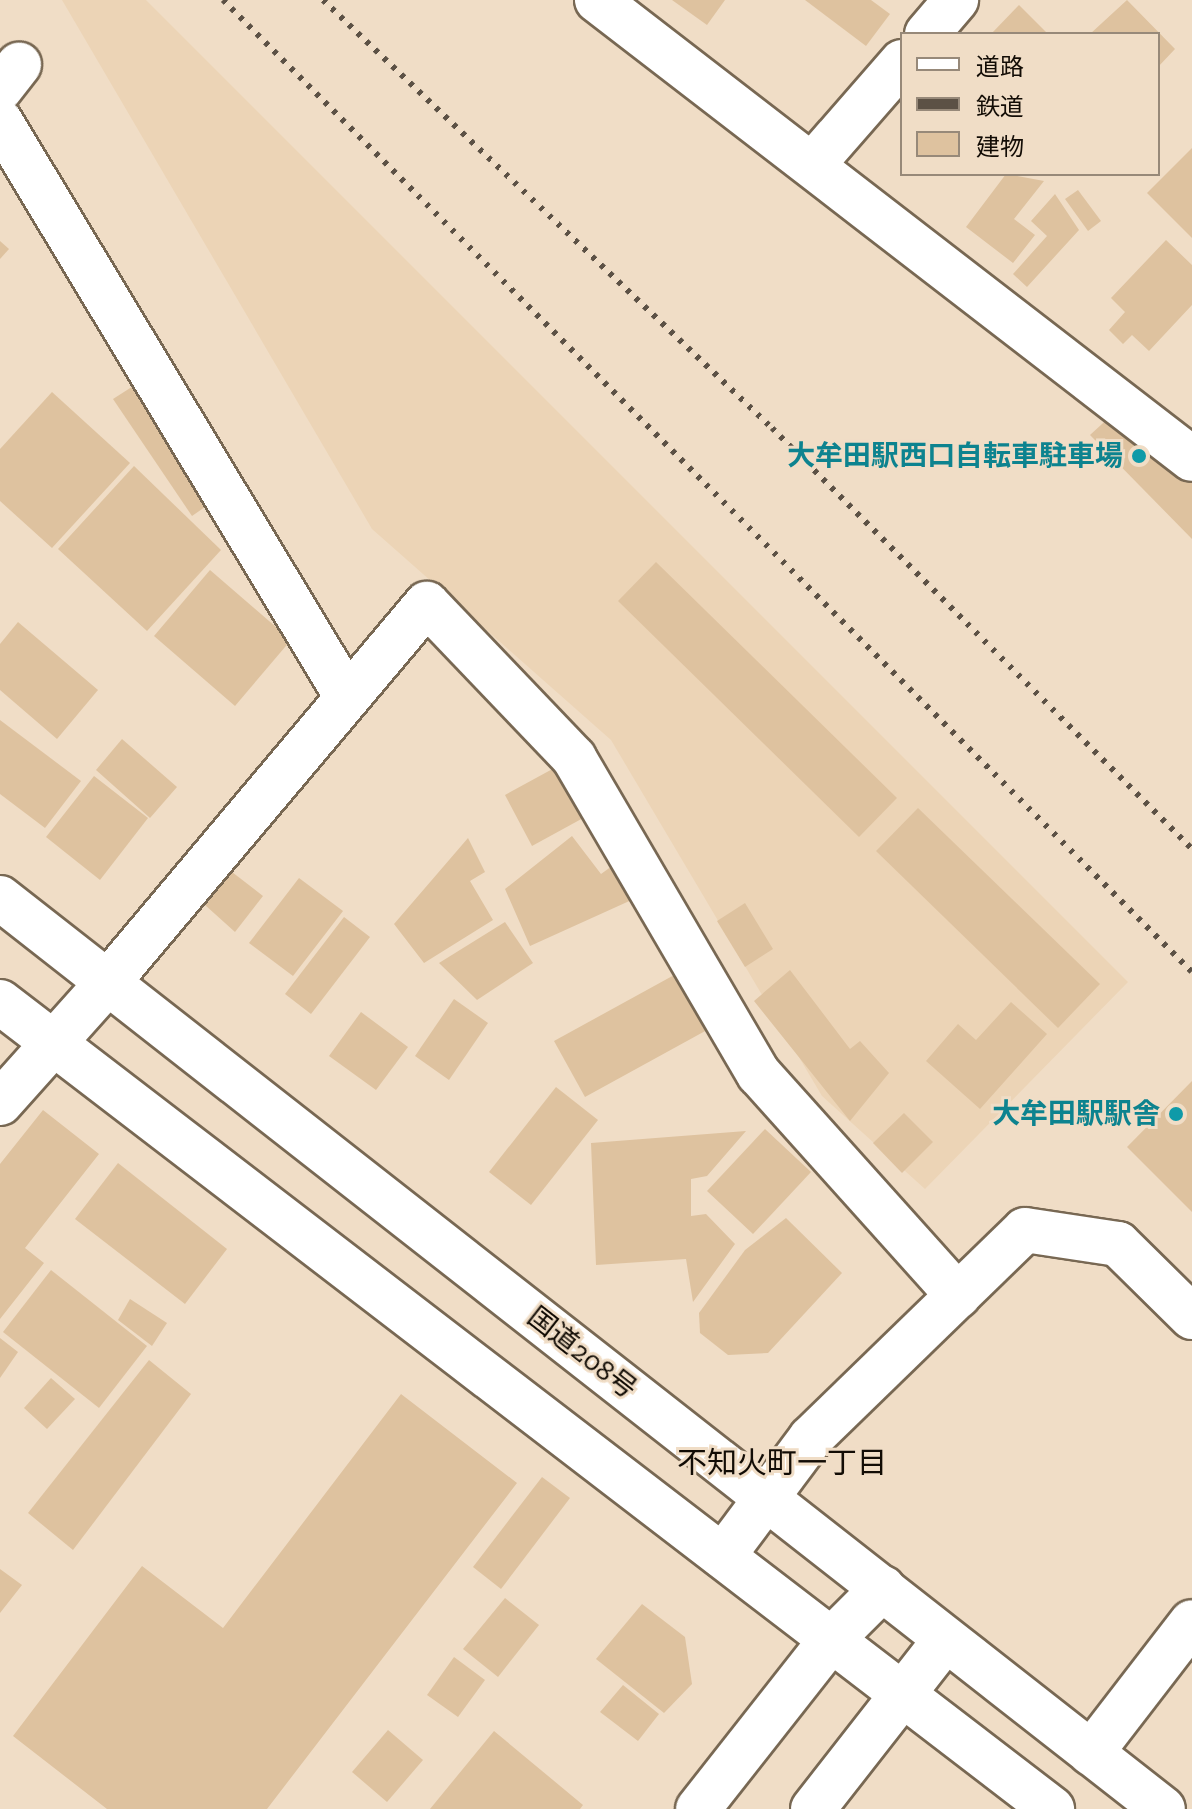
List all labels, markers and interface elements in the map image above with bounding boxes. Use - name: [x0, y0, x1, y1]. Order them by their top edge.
- legend: [900, 32, 1160, 176]
- text: 道路: [976, 52, 1024, 81]
- text: 鉄道: [976, 92, 1024, 121]
- text: 建物: [976, 132, 1024, 161]
- place label: 大牟田駅西口自転車駐車場: [787, 439, 1123, 473]
- marker: 大牟田駅西口自転車駐車場: [1130, 447, 1148, 465]
- place label: 大牟田駅駅舎: [992, 1097, 1160, 1131]
- marker: 大牟田駅駅舎: [1167, 1105, 1185, 1123]
- street label: 国道208号: [521, 1300, 643, 1406]
- district label: 不知火町一丁目: [677, 1445, 887, 1481]

